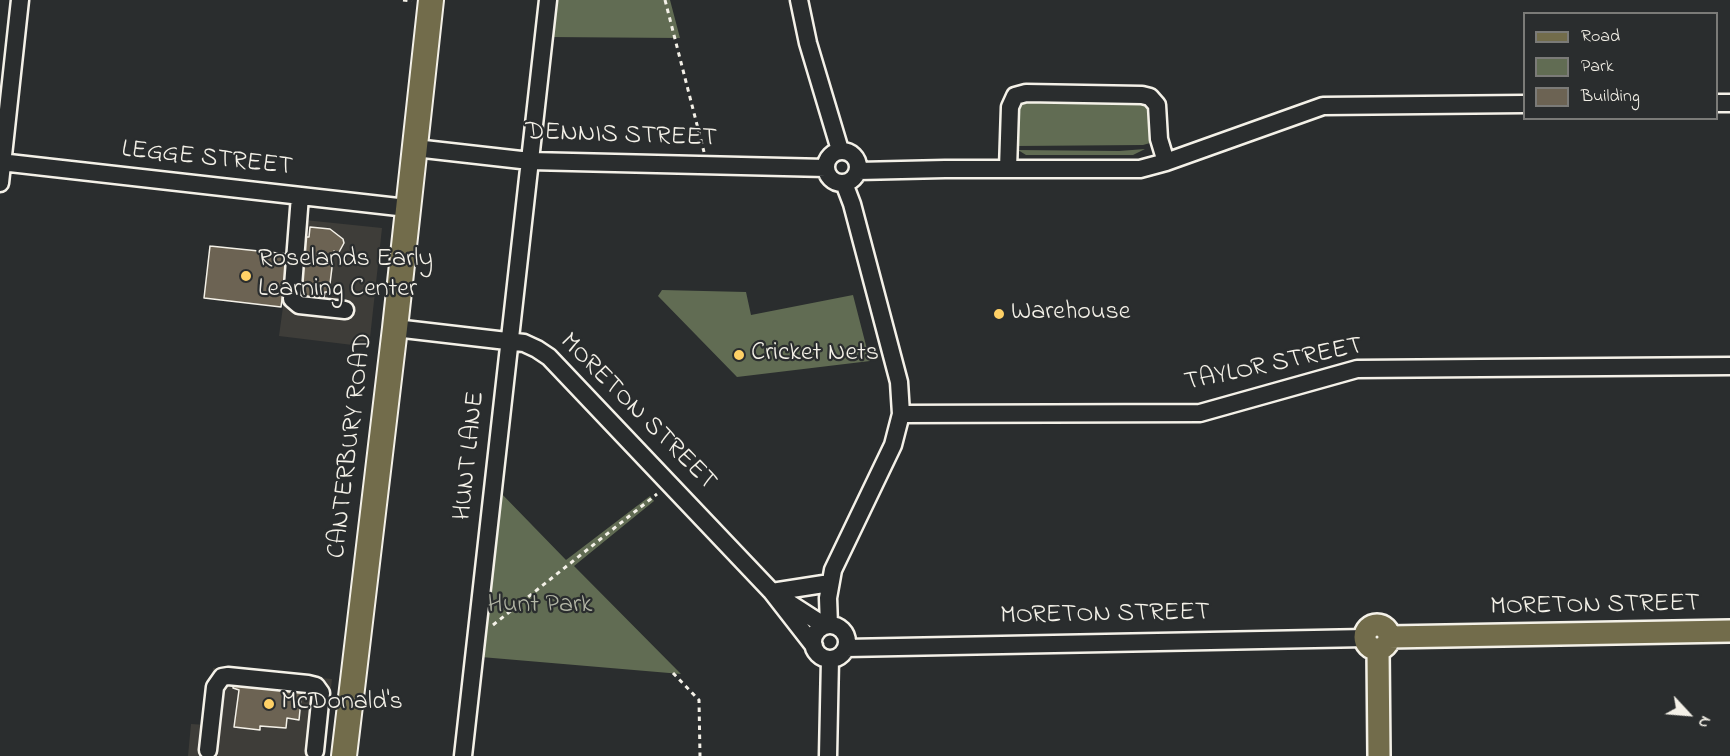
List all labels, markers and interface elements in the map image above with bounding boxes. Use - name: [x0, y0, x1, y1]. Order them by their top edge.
- legend: [1523, 12, 1718, 120]
- text: Road: [1581, 24, 1620, 50]
- text: Park: [1581, 54, 1614, 80]
- text: Building: [1581, 84, 1640, 110]
- street label: DENNIS STREET: [525, 118, 717, 156]
- street label: LEGGE STREET: [120, 136, 294, 184]
- place label: Roselands Early Learning Center: [258, 245, 433, 306]
- marker: Roselands Early Learning Center: [239, 269, 253, 283]
- place label: Warehouse: [1011, 298, 1130, 330]
- marker: Warehouse: [992, 307, 1006, 321]
- street label: MORETON STREET: [552, 328, 722, 498]
- street label: CANTERBURY ROAD: [323, 332, 381, 560]
- street label: TAYLOR STREET: [1182, 332, 1366, 400]
- place label: Cricket Nets: [751, 339, 879, 371]
- marker: Cricket Nets: [732, 348, 746, 362]
- street label: HUNT LANE: [449, 390, 493, 522]
- street label: MORETON STREET: [1490, 590, 1700, 624]
- park label: Hunt Park: [488, 591, 592, 623]
- street label: MORETON STREET: [1000, 599, 1210, 633]
- north arrow: [1658, 684, 1718, 744]
- place label: McDonald's: [281, 688, 403, 720]
- marker: McDonald's: [262, 697, 276, 711]
- text: N: [1691, 712, 1717, 732]

